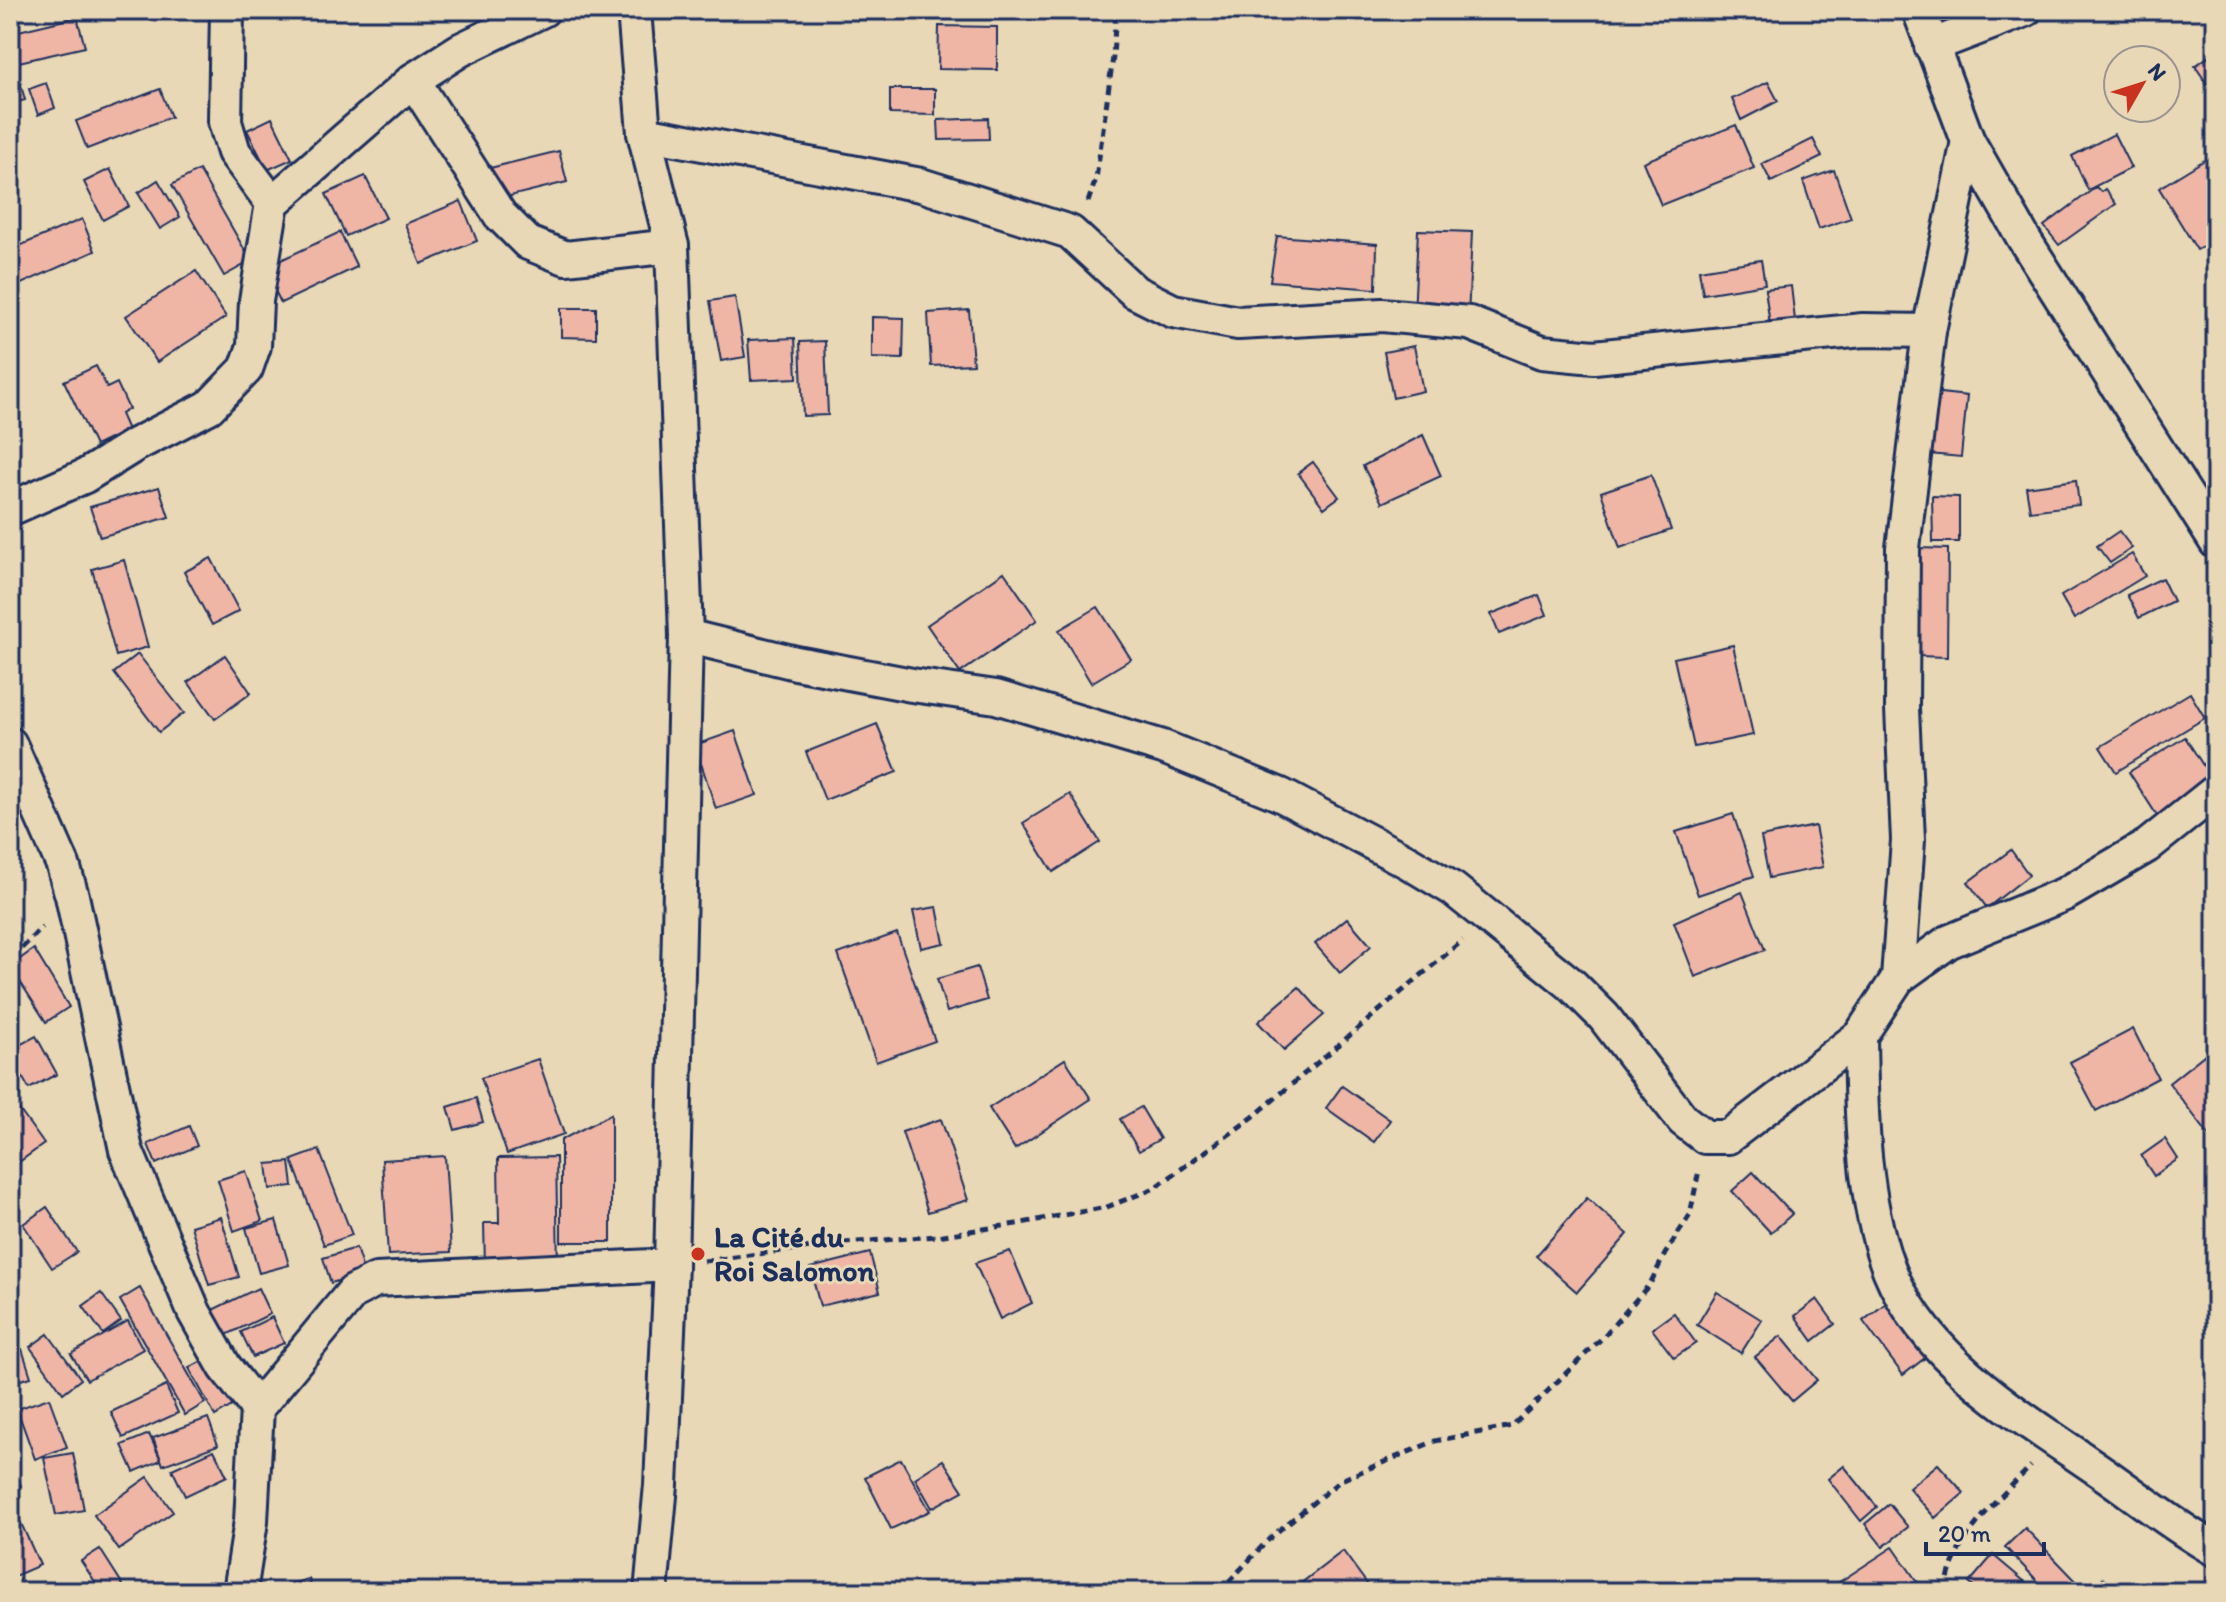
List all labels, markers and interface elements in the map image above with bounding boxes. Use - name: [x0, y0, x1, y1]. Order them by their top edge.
- north arrow: [2102, 44, 2182, 124]
- text: N: [2142, 57, 2172, 86]
- place label: La Cité du Roi Salomon: [714, 1218, 874, 1289]
- marker: La Cité du Roi Salomon: [689, 1245, 707, 1263]
- scale bar: [1926, 1506, 2044, 1556]
- text: 20 m: [1938, 1519, 1991, 1548]

